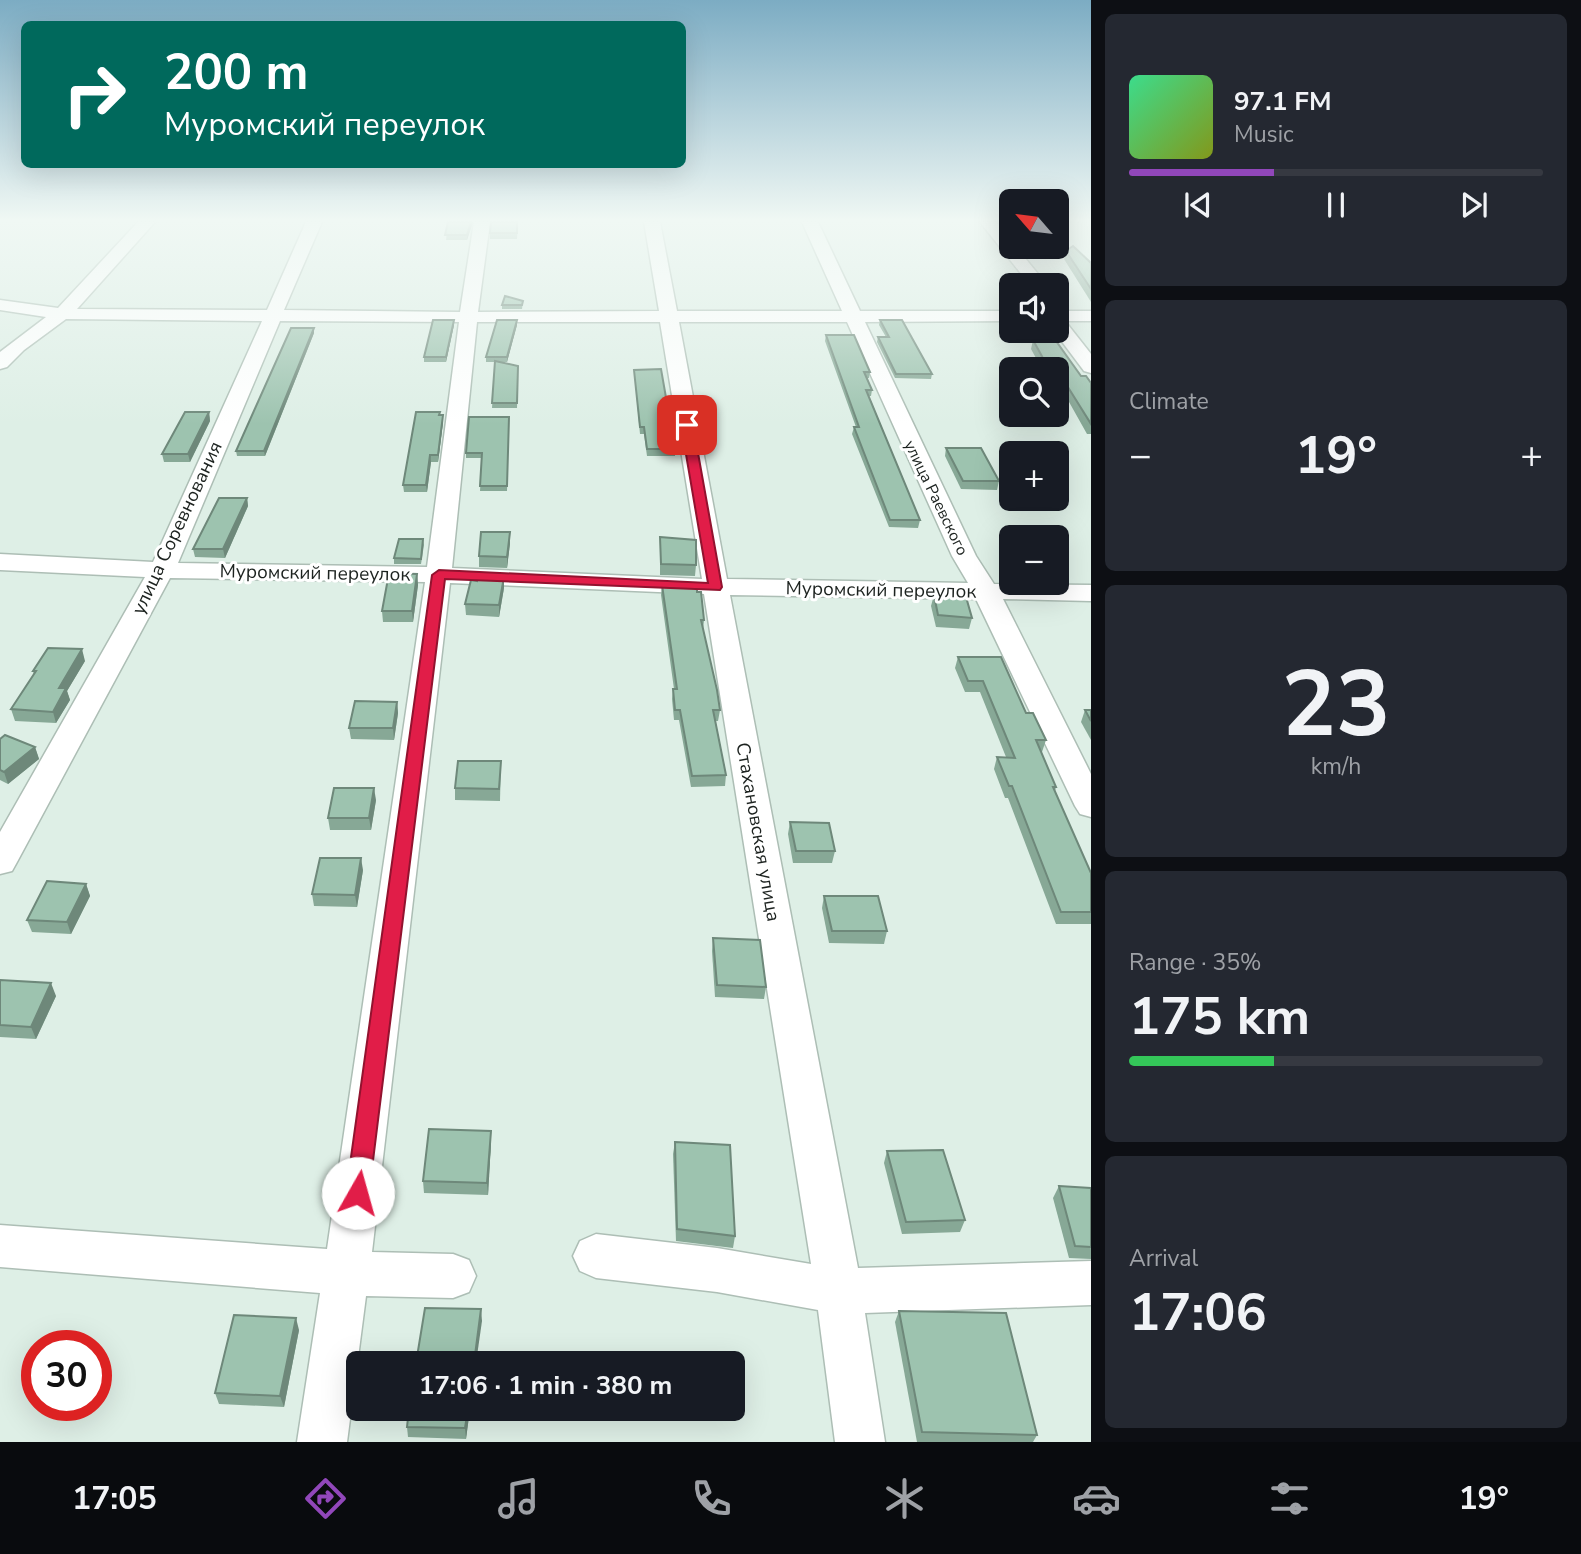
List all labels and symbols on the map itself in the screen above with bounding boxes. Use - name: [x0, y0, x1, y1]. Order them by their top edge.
- north arrow: [999, 189, 1069, 259]
- pin: [657, 395, 717, 455]
- street label: улица Соревнования: [125, 437, 229, 619]
- street label: улица Раевского: [899, 437, 973, 559]
- street label: Муромский переулок: [219, 558, 411, 588]
- street label: Муромский переулок: [785, 575, 977, 605]
- street label: Стахановская улица: [729, 740, 787, 924]
- position arrow: [321, 1156, 395, 1230]
- speed limit sign: 30: [21, 1330, 112, 1421]

